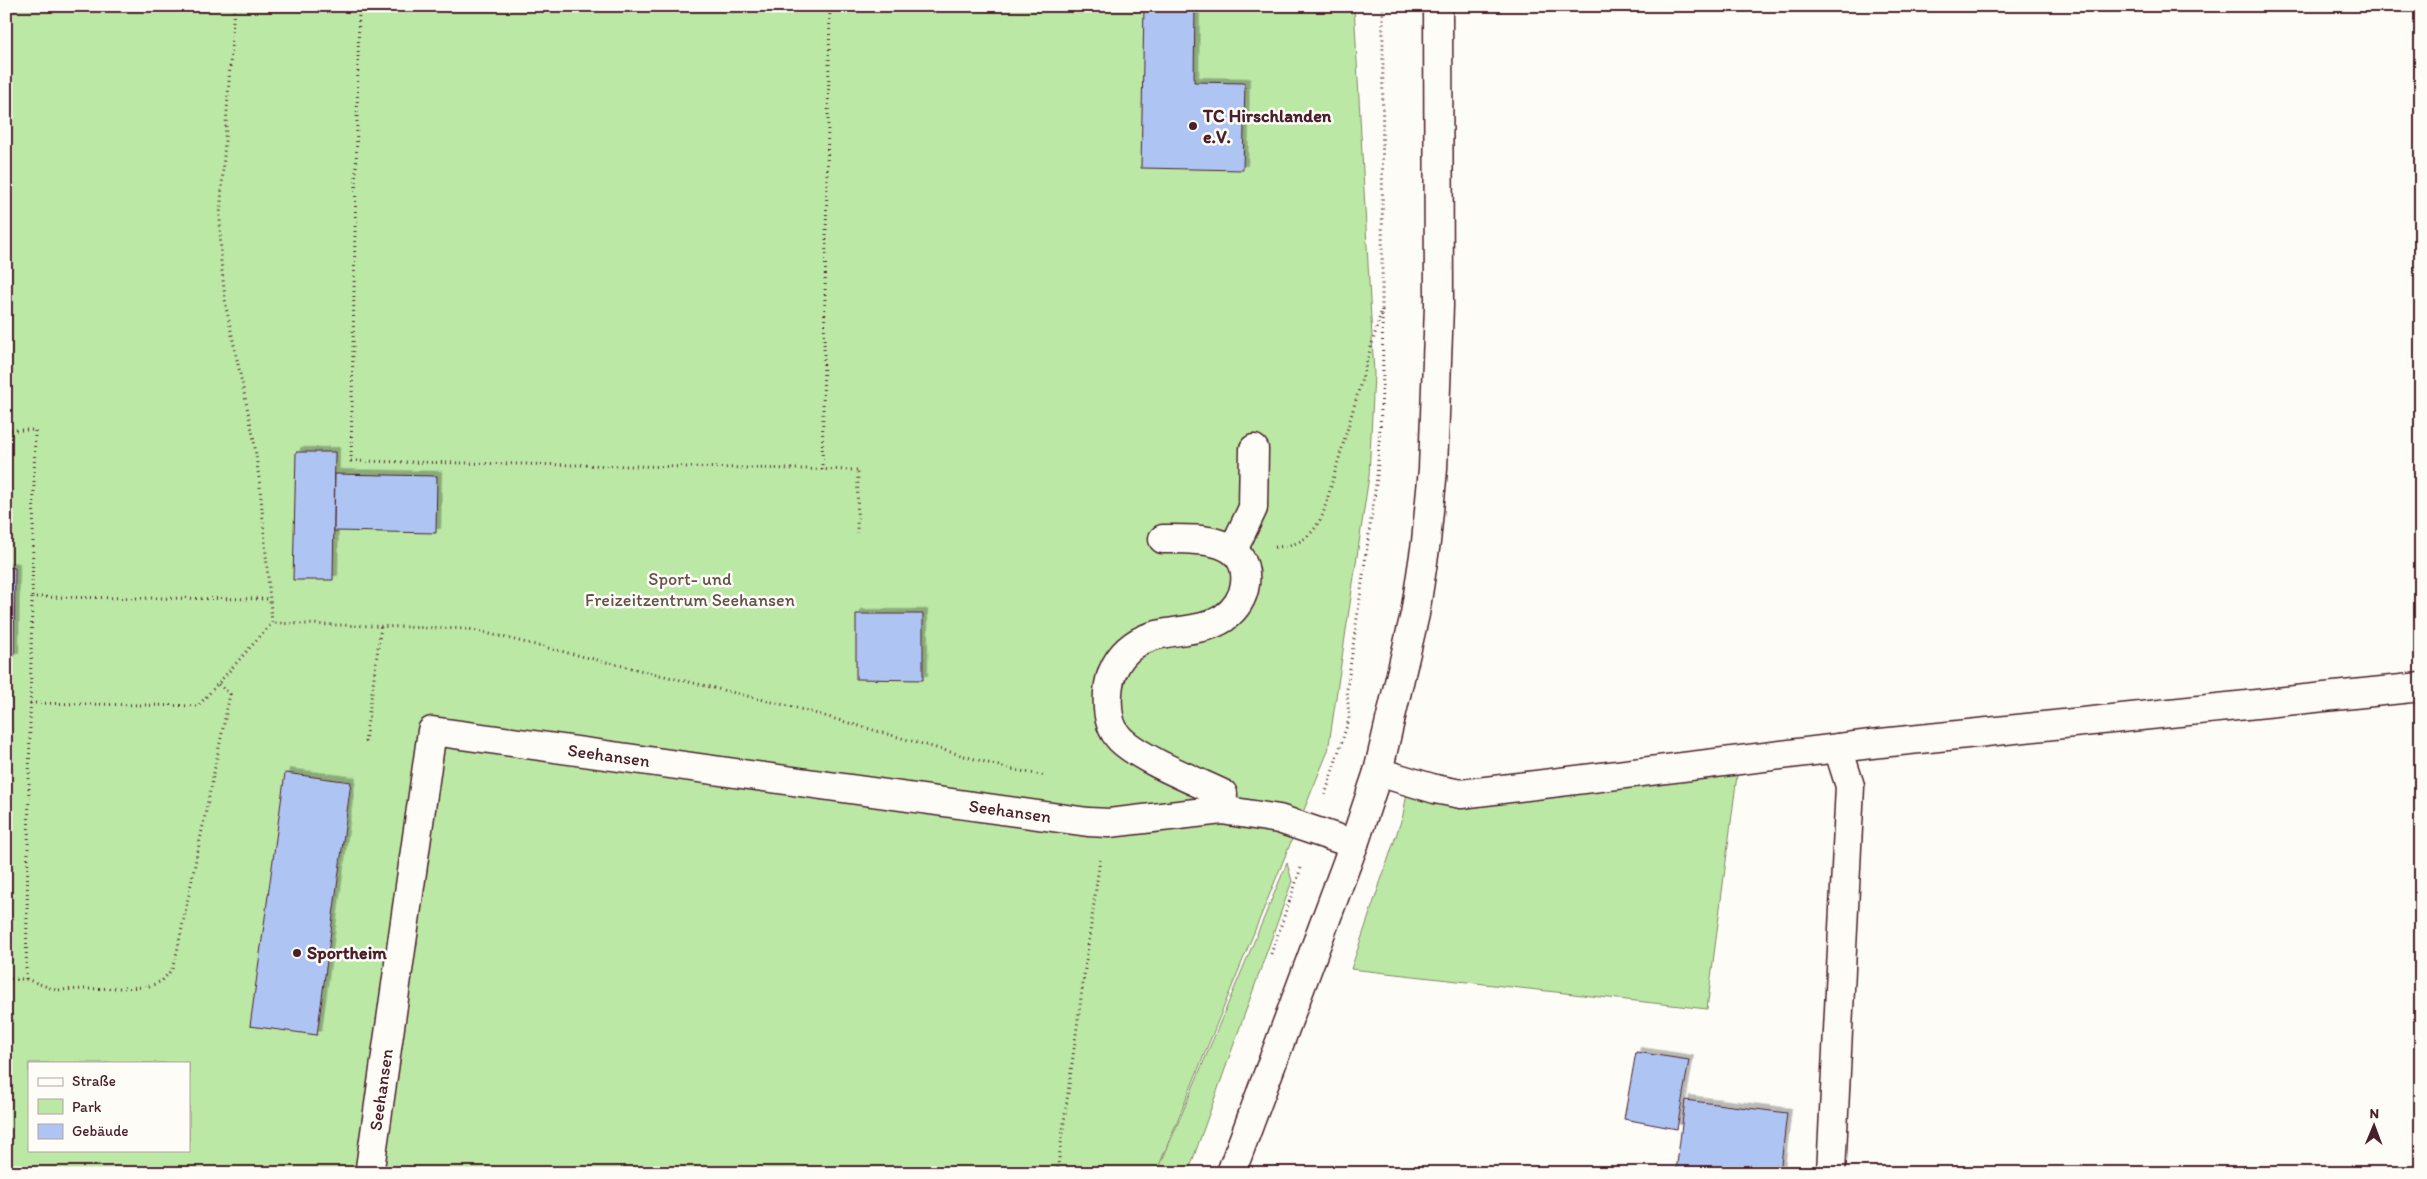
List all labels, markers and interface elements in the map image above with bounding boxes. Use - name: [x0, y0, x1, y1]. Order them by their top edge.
- place label: TC Hirschlanden e.V.: [1202, 105, 1332, 148]
- marker: TC Hirschlanden e.V.: [1187, 120, 1199, 132]
- park label: Sport- und Freizeitzentrum Seehansen: [585, 568, 795, 611]
- street label: Seehansen: [566, 739, 651, 772]
- street label: Seehansen: [968, 795, 1053, 828]
- place label: Sportheim: [307, 942, 387, 964]
- marker: Sportheim: [291, 947, 303, 959]
- street label: Seehansen: [364, 1047, 398, 1132]
- legend: [28, 1062, 190, 1152]
- text: Straße: [72, 1072, 116, 1090]
- text: Park: [72, 1098, 102, 1116]
- north arrow: [2350, 1102, 2400, 1152]
- text: N: [2369, 1105, 2379, 1122]
- text: Gebäude: [72, 1122, 129, 1140]

